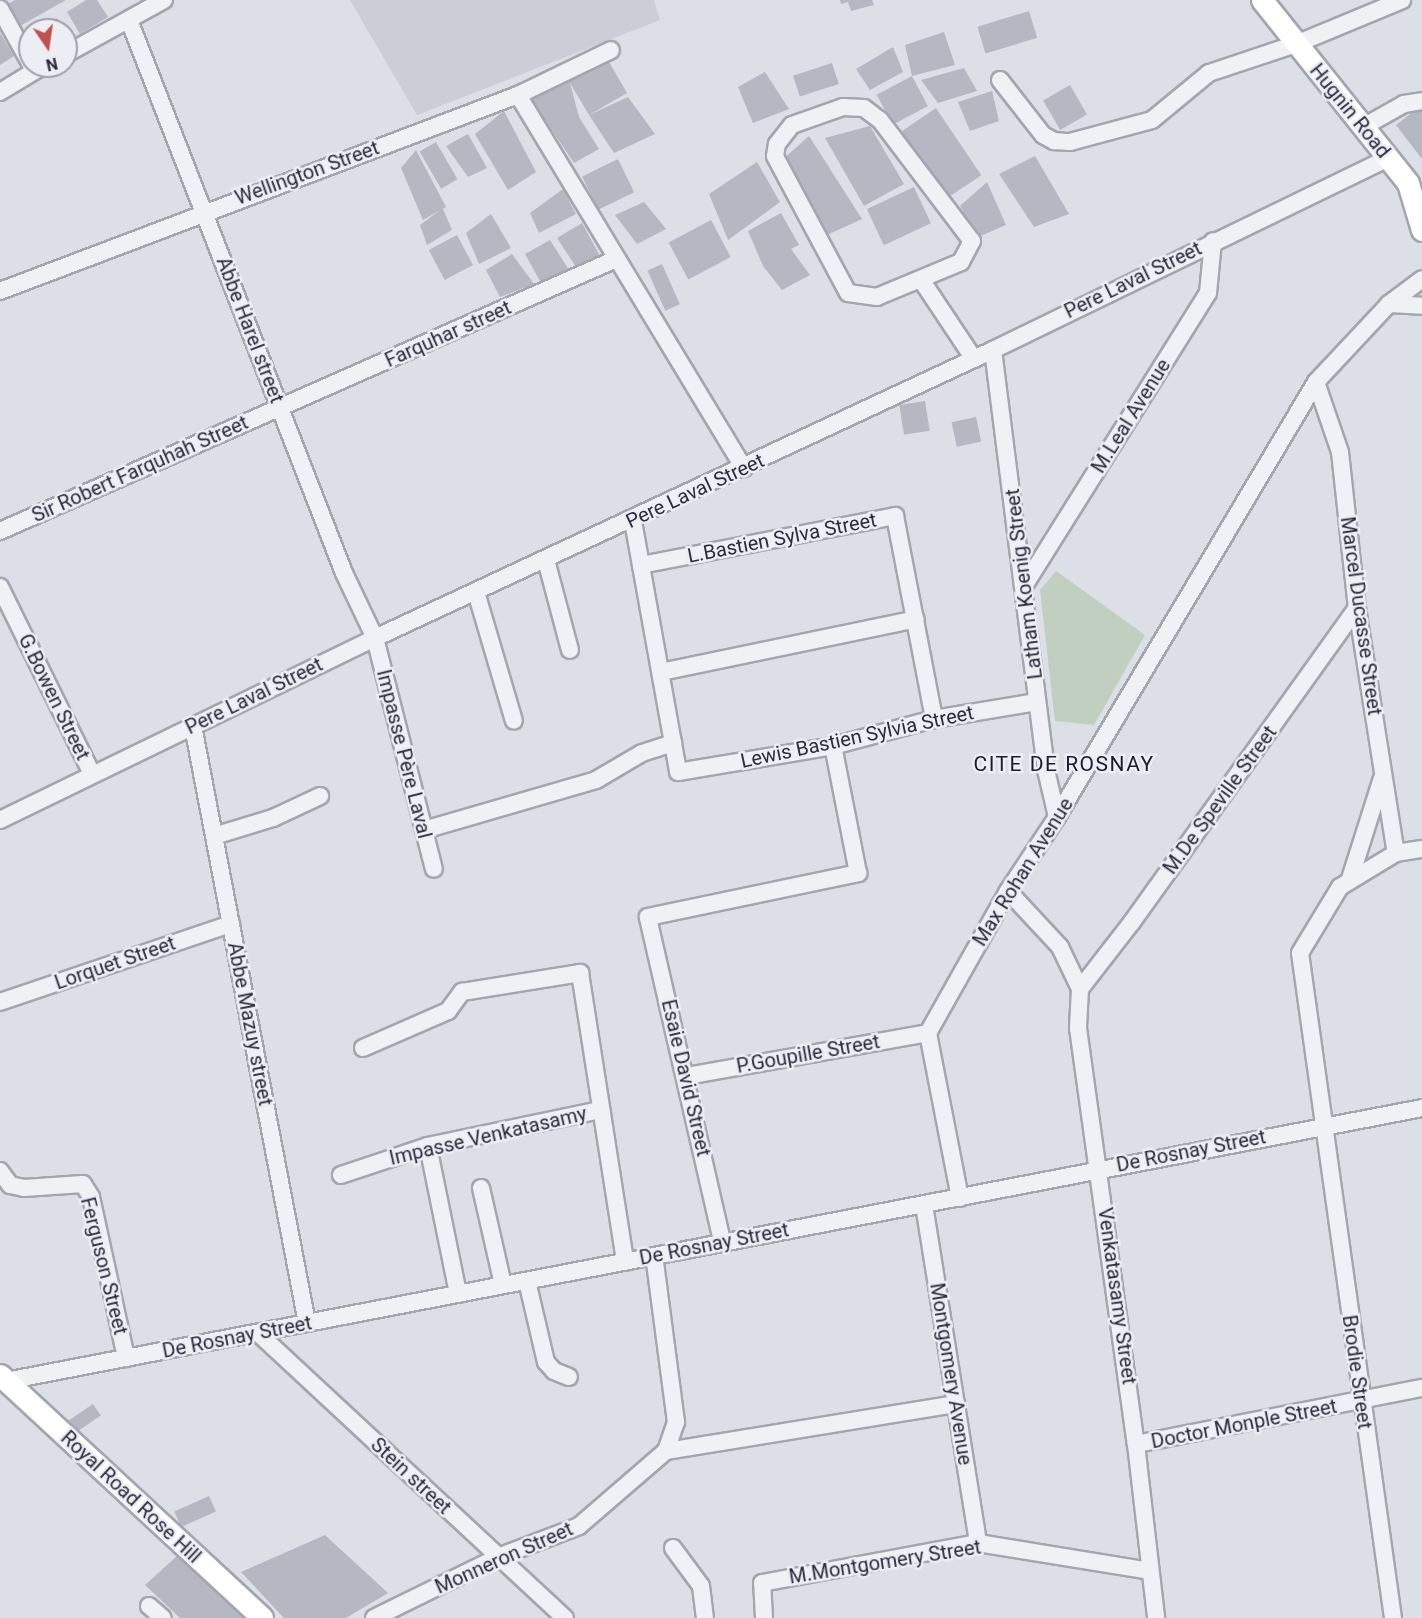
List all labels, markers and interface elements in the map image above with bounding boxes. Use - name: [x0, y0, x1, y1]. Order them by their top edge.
- north arrow: [18, 18, 78, 78]
- text: N: [44, 54, 59, 75]
- street label: Hugnin Road: [1305, 59, 1395, 163]
- street label: Wellington Street: [232, 136, 382, 210]
- street label: Pere Laval Street: [1060, 236, 1206, 324]
- street label: Abbe Harel street: [211, 254, 289, 406]
- street label: Farquhar street: [381, 295, 515, 373]
- street label: M.Leal Avenue: [1086, 354, 1176, 478]
- street label: Sir Robert Farquhah Street: [28, 410, 252, 528]
- street label: Pere Laval Street: [622, 448, 768, 534]
- street label: Latham Koenig Street: [1000, 487, 1048, 681]
- street label: L.Bastien Sylva Street: [685, 508, 879, 568]
- street label: Marcel Ducasse Street: [1335, 515, 1387, 717]
- street label: G.Bowen Street: [13, 630, 95, 764]
- street label: Pere Laval Street: [181, 652, 327, 740]
- street label: Impasse Père Laval: [371, 667, 437, 841]
- street label: Lewis Bastien Sylvia Street: [738, 701, 976, 773]
- street label: M.De Speville Street: [1158, 721, 1282, 879]
- district label: CITE DE ROSNAY: [973, 751, 1155, 777]
- street label: Max Rohan Avenue: [968, 793, 1078, 951]
- street label: Lorquet Street: [52, 931, 178, 995]
- street label: Abbe Mazuy street: [222, 940, 278, 1108]
- street label: Esaie David Street: [656, 997, 716, 1159]
- street label: P.Goupille Street: [735, 1030, 881, 1078]
- street label: Impasse Venkatasamy: [387, 1102, 589, 1170]
- street label: De Rosnay Street: [1114, 1125, 1268, 1177]
- street label: Ferguson Street: [75, 1195, 133, 1337]
- street label: Venkatasamy Street: [1093, 1206, 1141, 1386]
- street label: De Rosnay Street: [637, 1218, 791, 1270]
- street label: Montgomery Avenue: [925, 1281, 977, 1467]
- street label: De Rosnay Street: [160, 1311, 314, 1363]
- street label: Brodie Street: [1337, 1313, 1377, 1431]
- street label: Doctor Monple Street: [1149, 1394, 1339, 1454]
- street label: Royal Road Rose Hill: [56, 1426, 206, 1568]
- street label: Stein street: [366, 1433, 456, 1519]
- street label: Monneron Street: [431, 1517, 577, 1599]
- street label: M.Montgomery Street: [787, 1535, 983, 1589]

